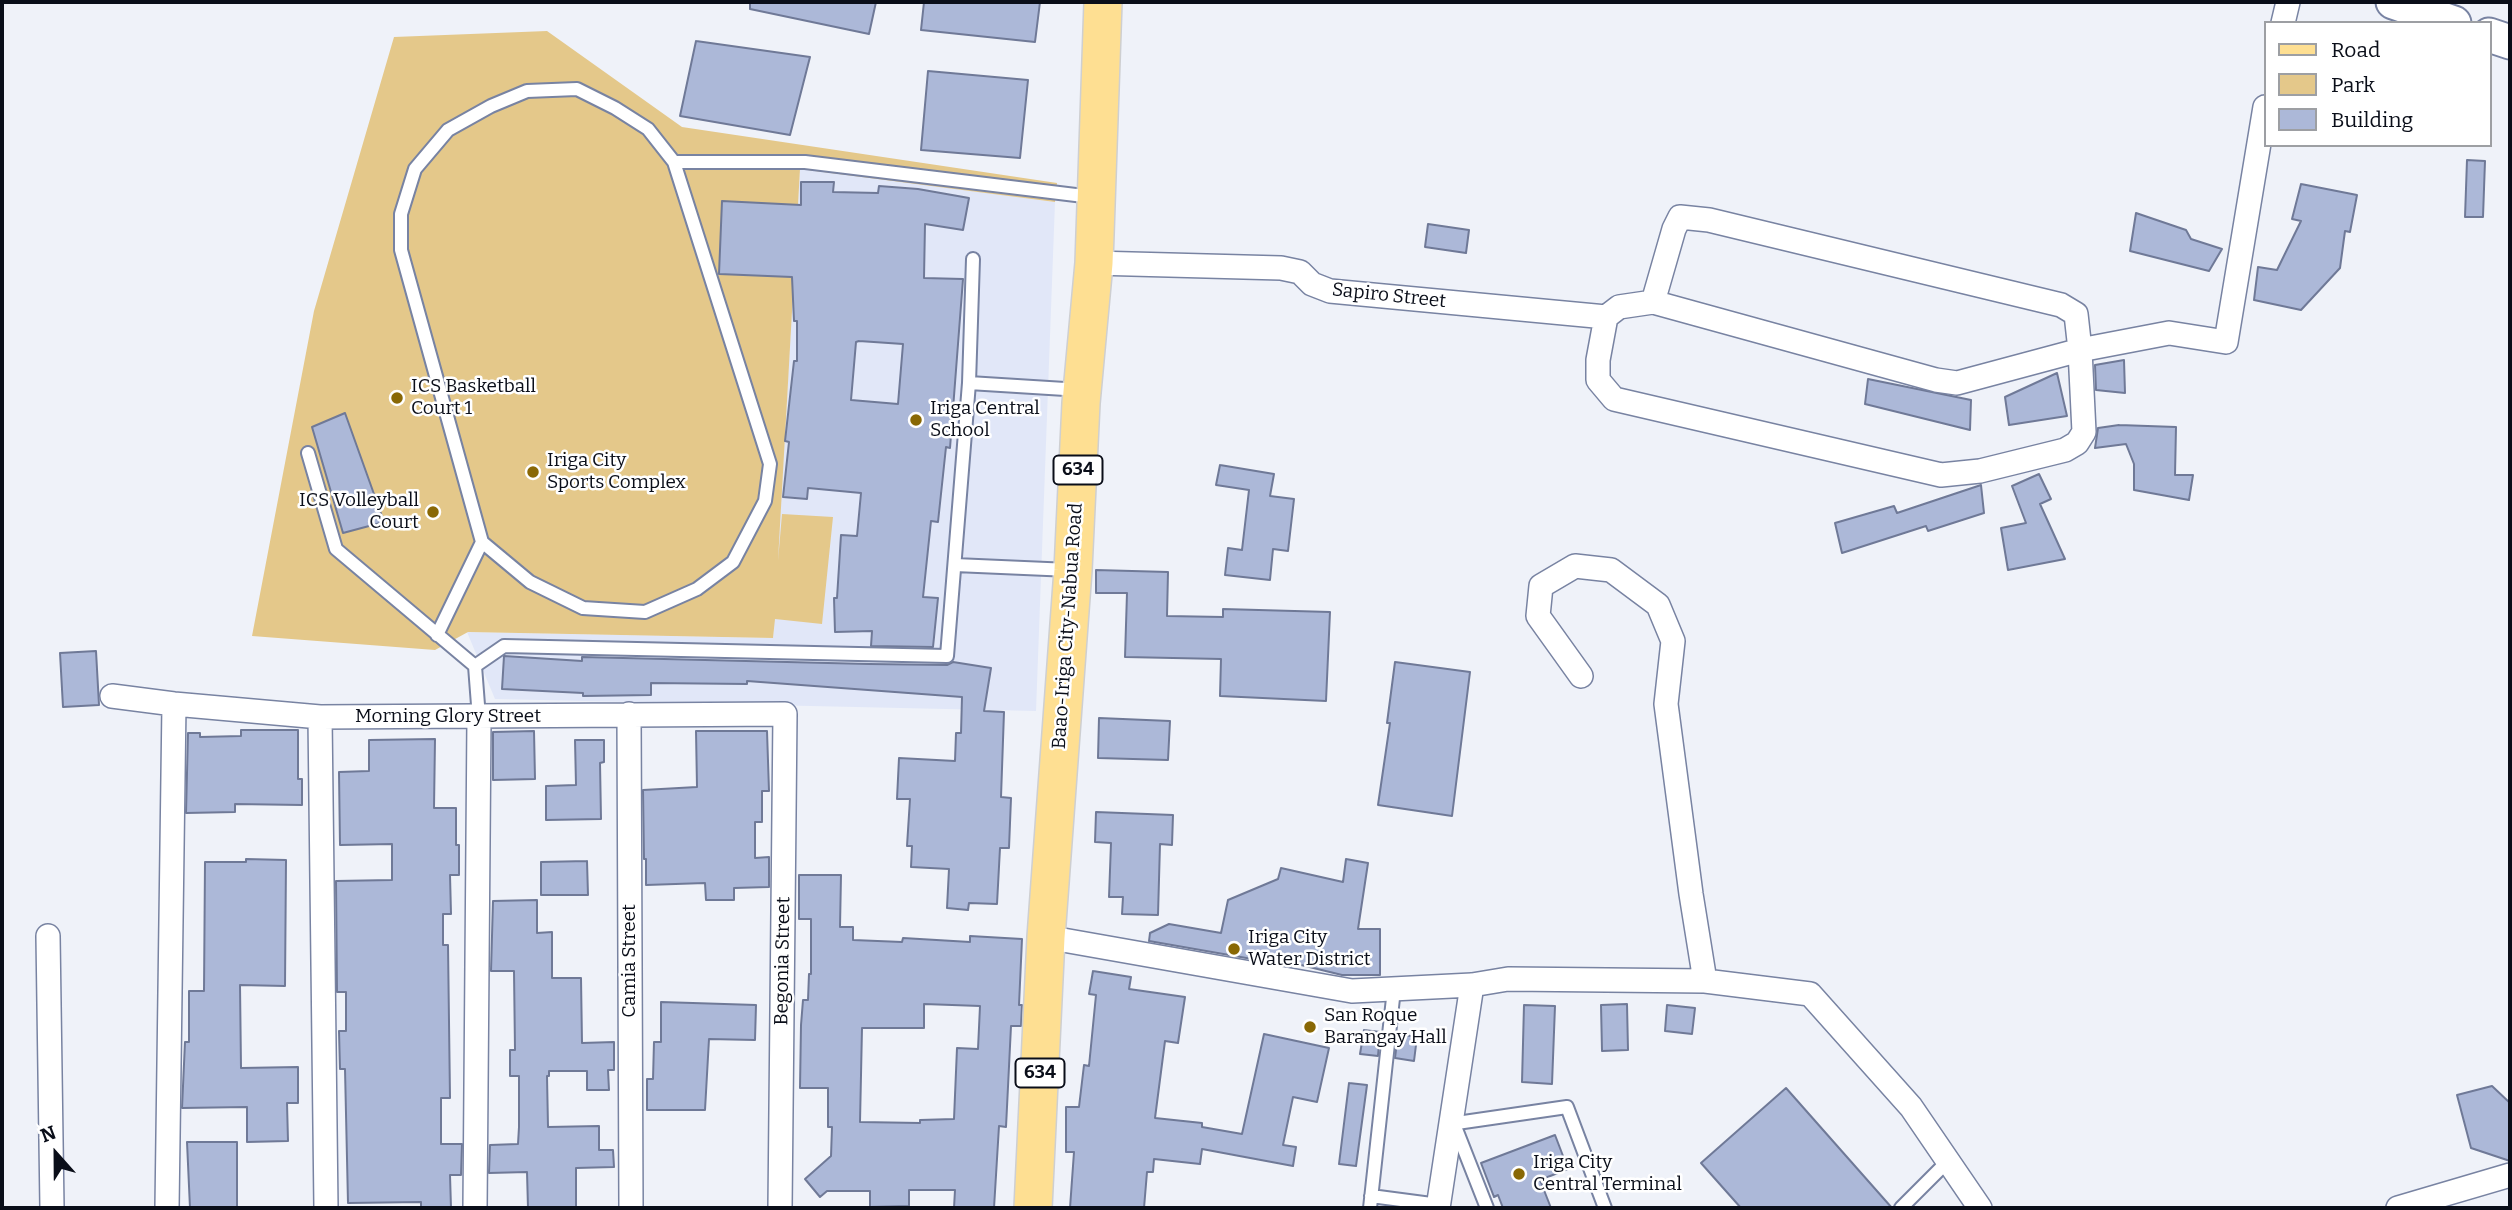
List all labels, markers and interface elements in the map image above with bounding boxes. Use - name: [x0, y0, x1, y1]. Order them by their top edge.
- legend: [2264, 21, 2491, 147]
- text: Road: [2331, 37, 2380, 63]
- text: Park: [2331, 72, 2375, 98]
- text: Building: [2331, 107, 2413, 133]
- street label: Sapiro Street: [1331, 279, 1447, 313]
- place label: ICS Basketball Court 1: [411, 376, 536, 420]
- marker: ICS Basketball Court 1: [389, 390, 405, 406]
- place label: Iriga Central School: [930, 398, 1040, 442]
- marker: Iriga Central School: [908, 412, 924, 428]
- place label: Iriga City Sports Complex: [547, 450, 686, 494]
- road number: 634: [1054, 456, 1102, 484]
- marker: Iriga City Sports Complex: [525, 464, 541, 480]
- place label: ICS Volleyball Court: [299, 490, 419, 534]
- street label: Baao-Iriga City-Nabua Road: [1048, 502, 1088, 750]
- marker: ICS Volleyball Court: [425, 504, 441, 520]
- street label: Morning Glory Street: [355, 706, 541, 728]
- street label: Begonia Street: [770, 896, 796, 1026]
- street label: Camia Street: [619, 904, 641, 1018]
- place label: Iriga City Water District: [1248, 927, 1371, 971]
- marker: Iriga City Water District: [1226, 941, 1242, 957]
- place label: San Roque Barangay Hall: [1324, 1005, 1447, 1049]
- marker: San Roque Barangay Hall: [1302, 1019, 1318, 1035]
- road number: 634: [1016, 1058, 1064, 1088]
- north arrow: [21, 1119, 91, 1189]
- text: N: [37, 1121, 59, 1147]
- place label: Iriga City Central Terminal: [1533, 1152, 1682, 1196]
- marker: Iriga City Central Terminal: [1511, 1166, 1527, 1182]

